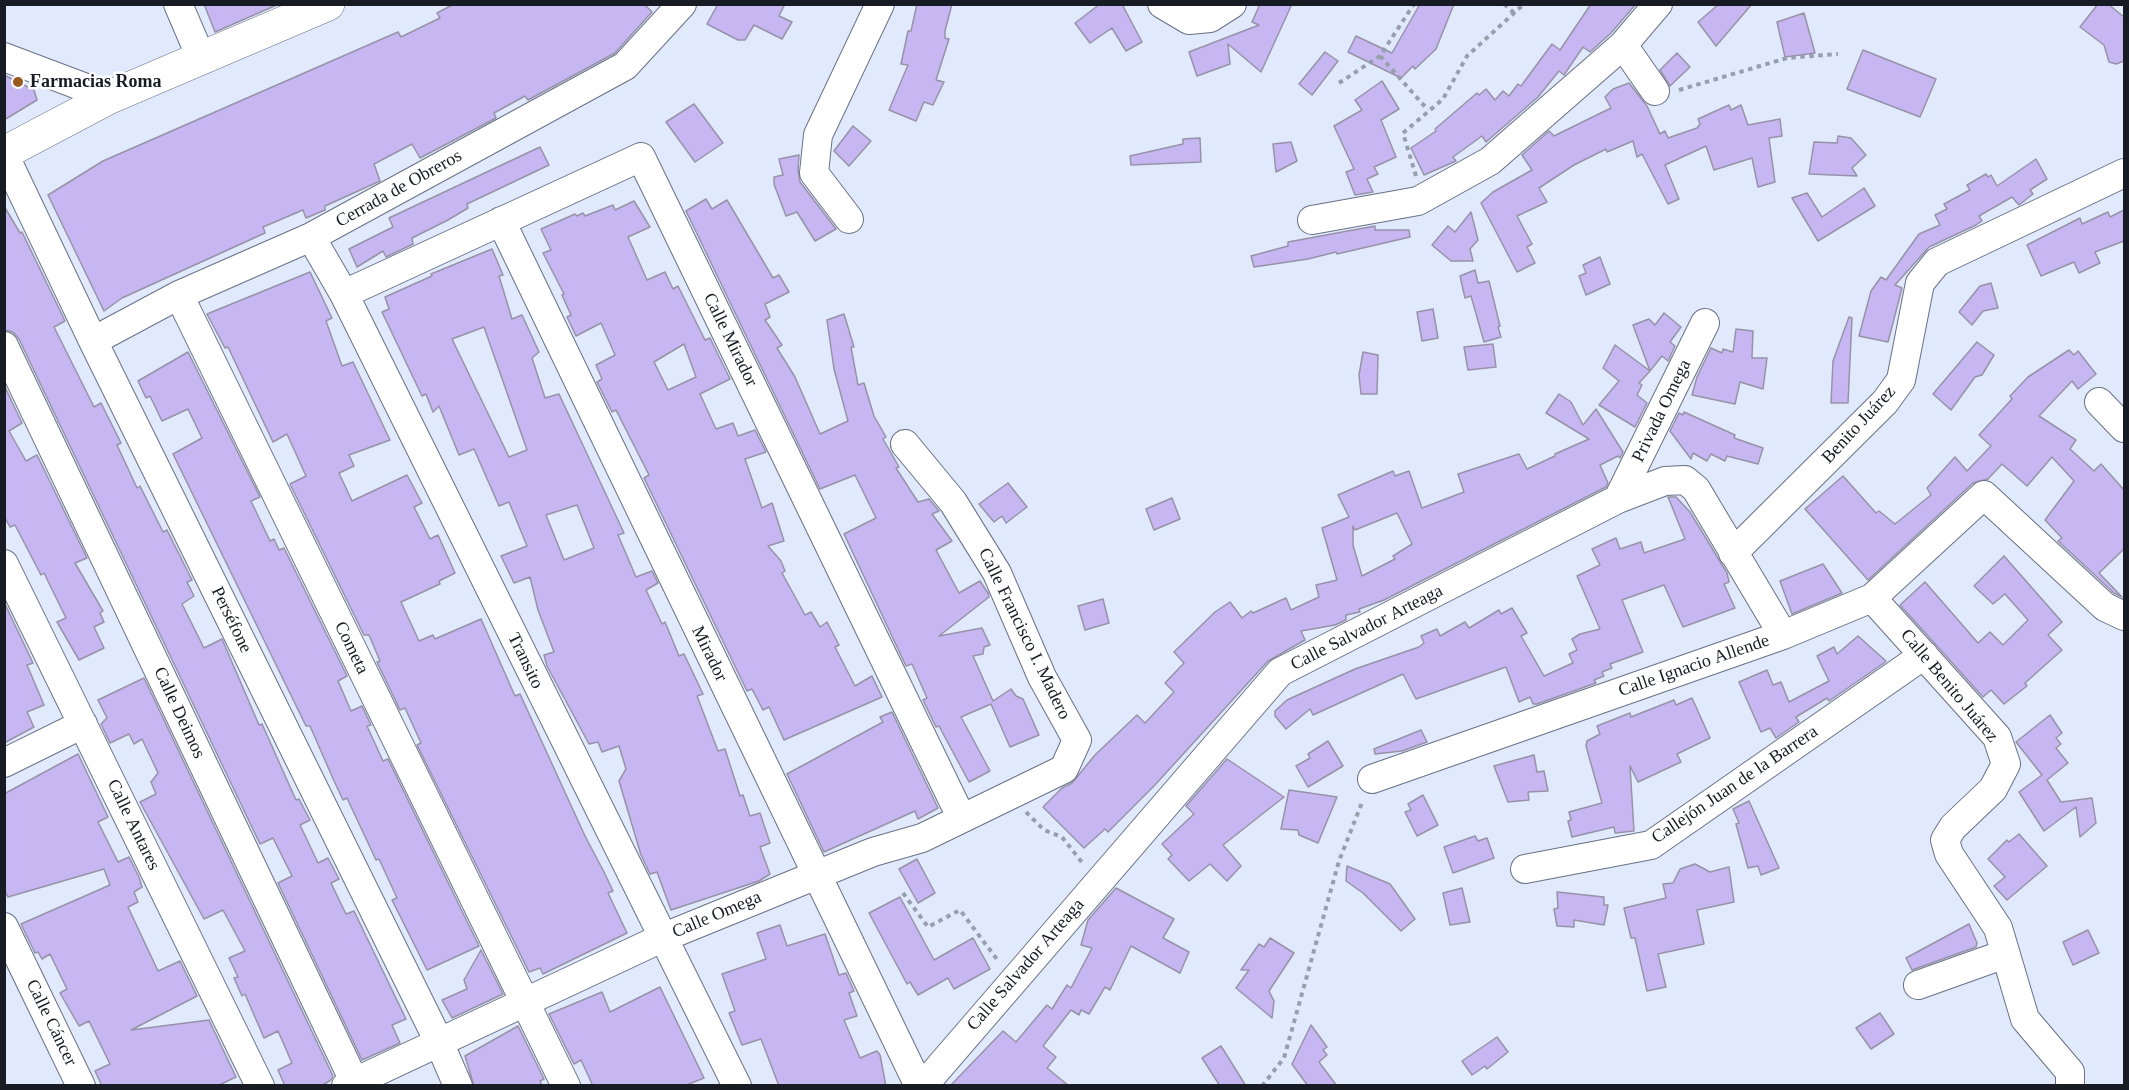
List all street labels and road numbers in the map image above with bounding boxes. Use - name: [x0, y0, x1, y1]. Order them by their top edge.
- street label: Cerrada de Obreros: [332, 145, 466, 233]
- street label: Calle Mirador: [698, 290, 762, 390]
- street label: Privada Omega: [1628, 356, 1696, 466]
- street label: Benito Juárez: [1818, 382, 1900, 468]
- street label: Calle Francisco I. Madero: [973, 545, 1075, 723]
- street label: Calle Salvador Arteaga: [1287, 580, 1447, 676]
- street label: Perséfone: [206, 583, 256, 657]
- street label: Cometa: [329, 618, 373, 678]
- street label: Mirador: [686, 623, 732, 685]
- street label: Calle Benito Juárez: [1895, 625, 2003, 747]
- street label: Transito: [502, 630, 548, 692]
- street label: Calle Ignacio Allende: [1616, 630, 1772, 702]
- street label: Calle Deimos: [148, 664, 210, 762]
- street label: Callejón Juan de la Barrera: [1648, 721, 1822, 849]
- street label: Calle Antares: [102, 776, 164, 874]
- street label: Calle Omega: [669, 887, 765, 943]
- street label: Calle Salvador Arteaga: [963, 895, 1089, 1035]
- street label: Calle Cáncer: [21, 976, 81, 1070]

